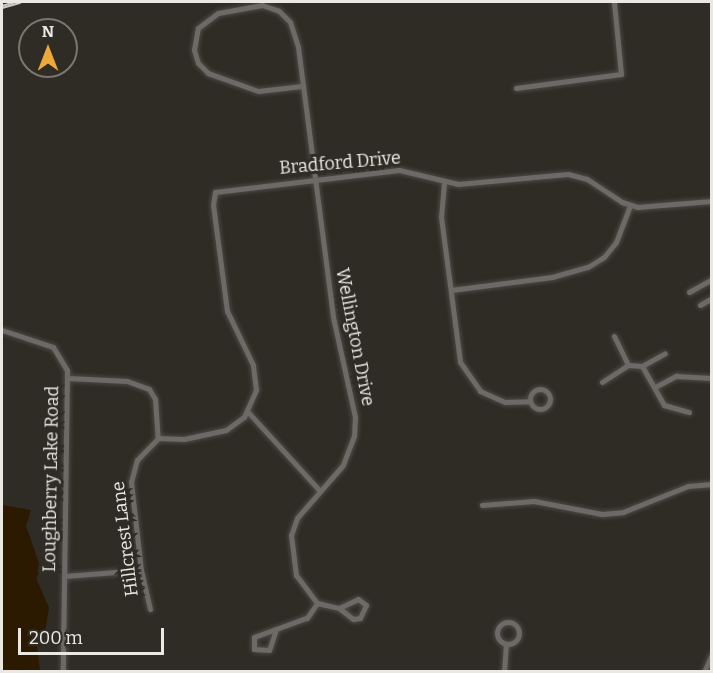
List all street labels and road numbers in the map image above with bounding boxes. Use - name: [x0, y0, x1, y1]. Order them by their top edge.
- street label: Bradford Drive: [278, 147, 402, 179]
- street label: Wellington Drive: [331, 266, 379, 408]
- street label: Loughberry Lake Road: [39, 386, 63, 572]
- street label: Hillcrest Lane: [107, 480, 143, 598]

